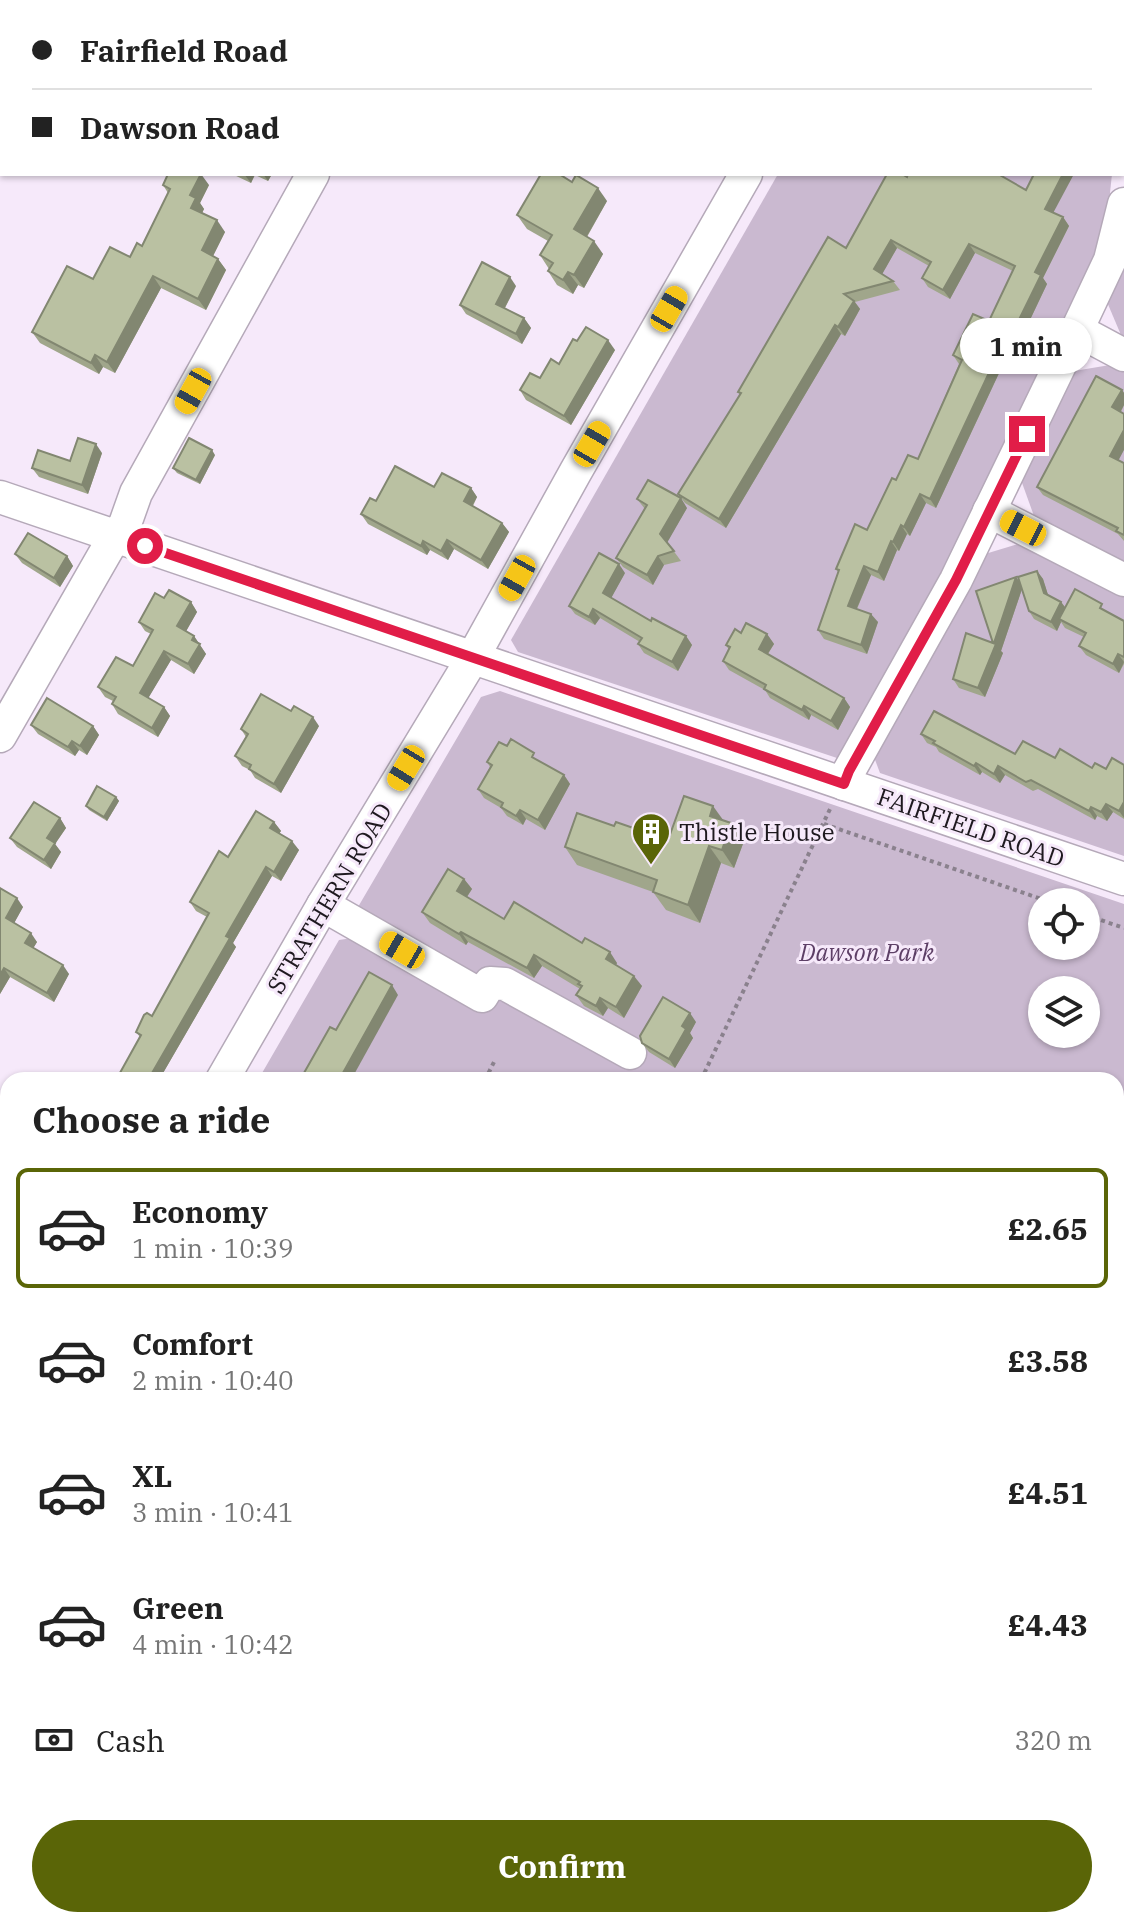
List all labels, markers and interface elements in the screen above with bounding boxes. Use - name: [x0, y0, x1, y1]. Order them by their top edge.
- text: Fairfield Road: [80, 31, 288, 70]
- text: Dawson Road: [80, 108, 280, 147]
- car: [647, 282, 691, 336]
- callout: 1 min: [961, 318, 1093, 374]
- text: 1 min: [990, 329, 1062, 363]
- car: [171, 364, 215, 418]
- route end: [1009, 416, 1045, 452]
- car: [570, 417, 614, 471]
- car: [996, 506, 1050, 550]
- route start: [127, 528, 163, 564]
- car: [495, 551, 539, 605]
- car: [383, 741, 429, 795]
- street label: FAIRFIELD ROAD: [873, 780, 1069, 874]
- street label: STRATHERN ROAD: [259, 797, 399, 999]
- building icon: Thistle House: [630, 811, 672, 866]
- place label: Thistle House: [679, 816, 835, 848]
- map controls: [1028, 888, 1100, 1048]
- button: locate: [1028, 888, 1100, 960]
- car: [375, 928, 429, 972]
- park label: Dawson Park: [799, 936, 935, 968]
- button: layers: [1028, 976, 1100, 1048]
- text: Choose a ride: [32, 1096, 271, 1143]
- icon: car: [36, 1192, 108, 1264]
- text: Economy: [132, 1192, 268, 1231]
- text: £2.65: [1008, 1209, 1088, 1248]
- text: 1 min · 10:39: [132, 1231, 294, 1265]
- icon: car: [36, 1324, 108, 1396]
- text: Comfort: [132, 1324, 253, 1363]
- text: £3.58: [1008, 1341, 1088, 1380]
- text: 2 min · 10:40: [132, 1363, 294, 1397]
- icon: car: [36, 1456, 108, 1528]
- text: XL: [132, 1456, 172, 1495]
- text: £4.51: [1008, 1473, 1088, 1512]
- text: 3 min · 10:41: [132, 1495, 294, 1529]
- icon: car: [36, 1588, 108, 1660]
- text: Green: [132, 1588, 224, 1627]
- text: £4.43: [1008, 1605, 1088, 1644]
- text: 4 min · 10:42: [132, 1627, 294, 1661]
- icon: cash: [32, 1718, 76, 1762]
- text: Cash: [96, 1721, 165, 1760]
- text: 320 m: [1014, 1723, 1092, 1757]
- button: Confirm: [32, 1820, 1092, 1912]

